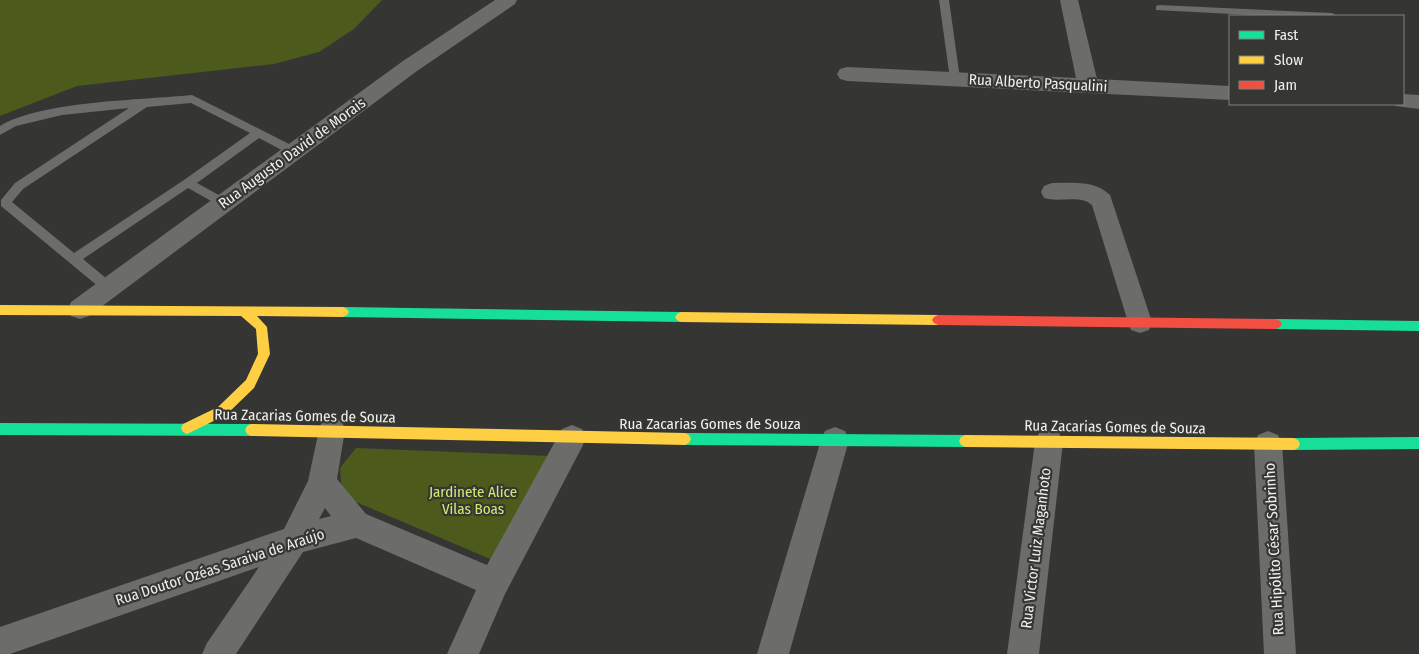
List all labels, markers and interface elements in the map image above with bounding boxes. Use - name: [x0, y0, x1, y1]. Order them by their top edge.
- legend: [1229, 15, 1404, 105]
- text: Fast: [1274, 26, 1298, 44]
- text: Slow: [1274, 51, 1303, 69]
- street label: Rua Alberto Pasqualini: [968, 70, 1108, 96]
- text: Jam: [1274, 76, 1297, 94]
- street label: Rua Augusto David de Morais: [215, 94, 369, 212]
- street label: Rua Zacarias Gomes de Souza: [214, 405, 396, 427]
- street label: Rua Zacarias Gomes de Souza: [619, 415, 801, 433]
- street label: Rua Zacarias Gomes de Souza: [1024, 416, 1206, 438]
- street label: Rua Hipólito César Sobrinho: [1260, 462, 1288, 636]
- street label: Rua Victor Luiz Maganhoto: [1017, 466, 1055, 629]
- park label: Jardinete Alice Vilas Boas: [429, 483, 517, 518]
- street label: Rua Doutor Ozéas Saraiva de Araújo: [113, 525, 327, 609]

